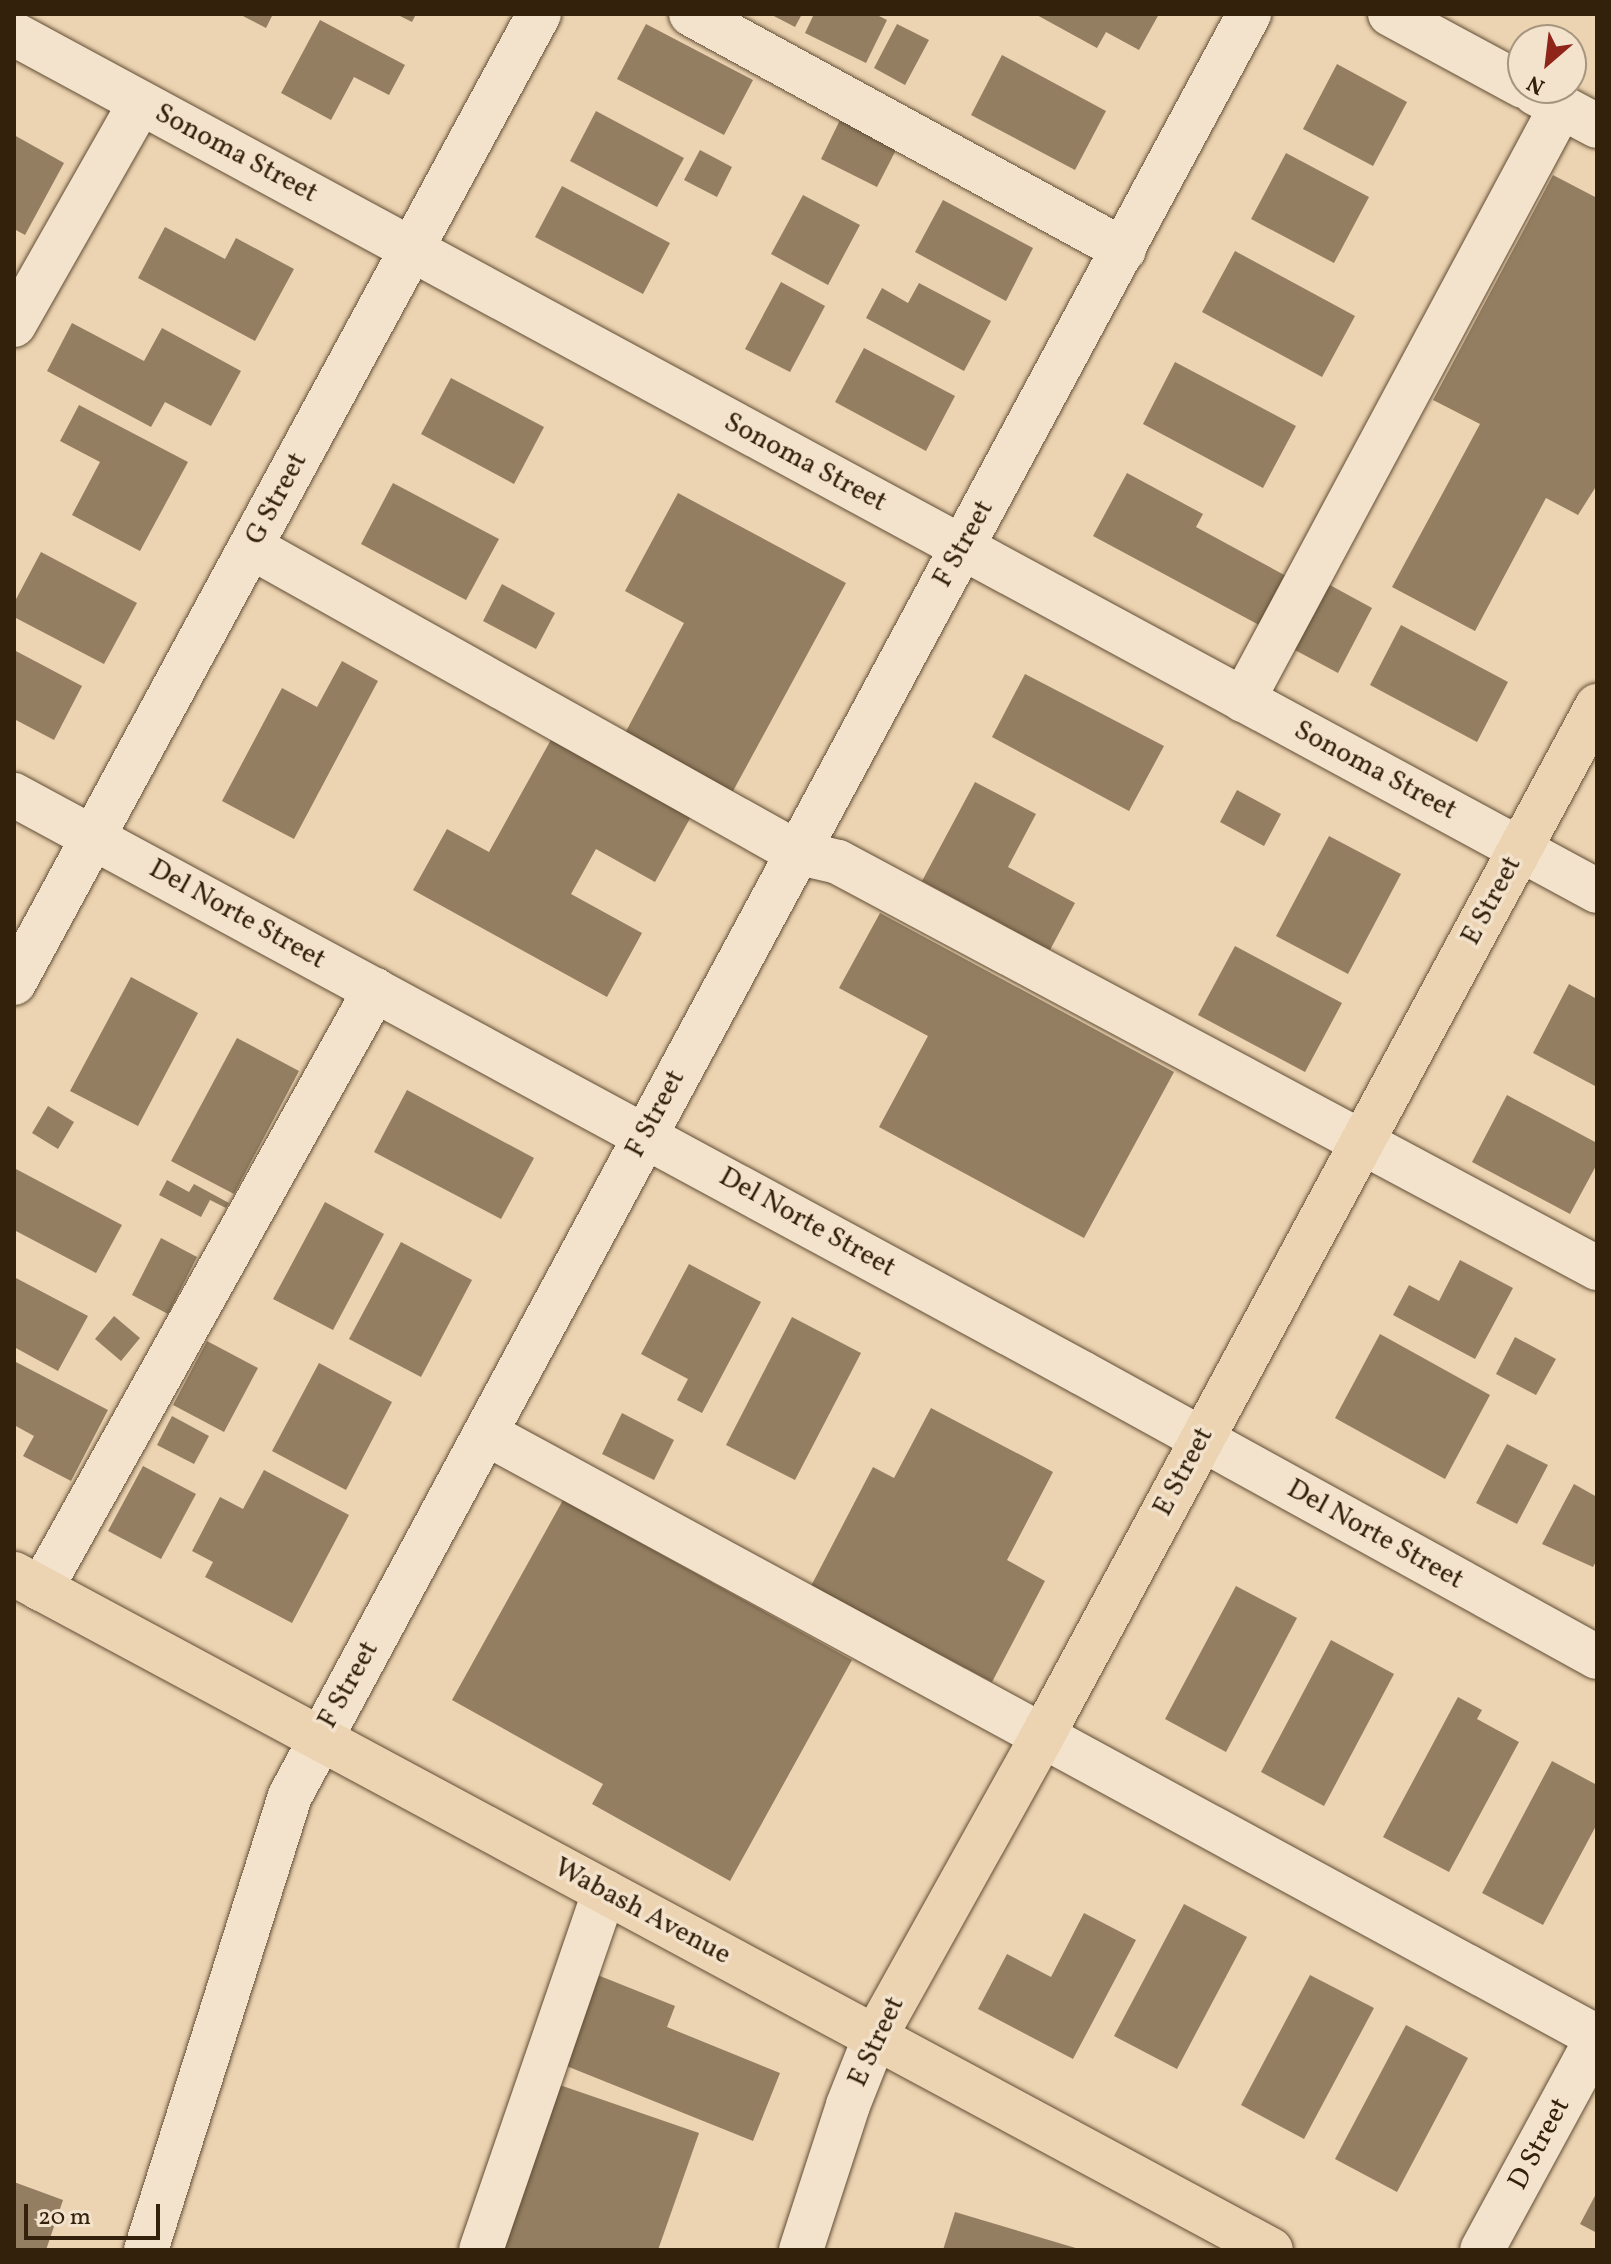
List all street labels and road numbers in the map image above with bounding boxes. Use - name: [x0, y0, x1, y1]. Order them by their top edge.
- street label: Sonoma Street: [149, 97, 323, 211]
- street label: Sonoma Street: [718, 406, 892, 520]
- street label: G Street: [239, 447, 315, 551]
- street label: F Street: [926, 494, 1002, 594]
- street label: Sonoma Street: [1288, 714, 1462, 828]
- street label: E Street: [1455, 851, 1529, 951]
- street label: Del Norte Street: [143, 853, 331, 977]
- street label: F Street: [619, 1064, 693, 1164]
- street label: Del Norte Street: [713, 1161, 901, 1285]
- street label: E Street: [1147, 1422, 1221, 1522]
- street label: Del Norte Street: [1281, 1473, 1469, 1597]
- street label: F Street: [311, 1635, 387, 1735]
- street label: Wabash Avenue: [548, 1851, 736, 1973]
- street label: E Street: [842, 1991, 912, 2093]
- street label: D Street: [1502, 2092, 1578, 2196]

